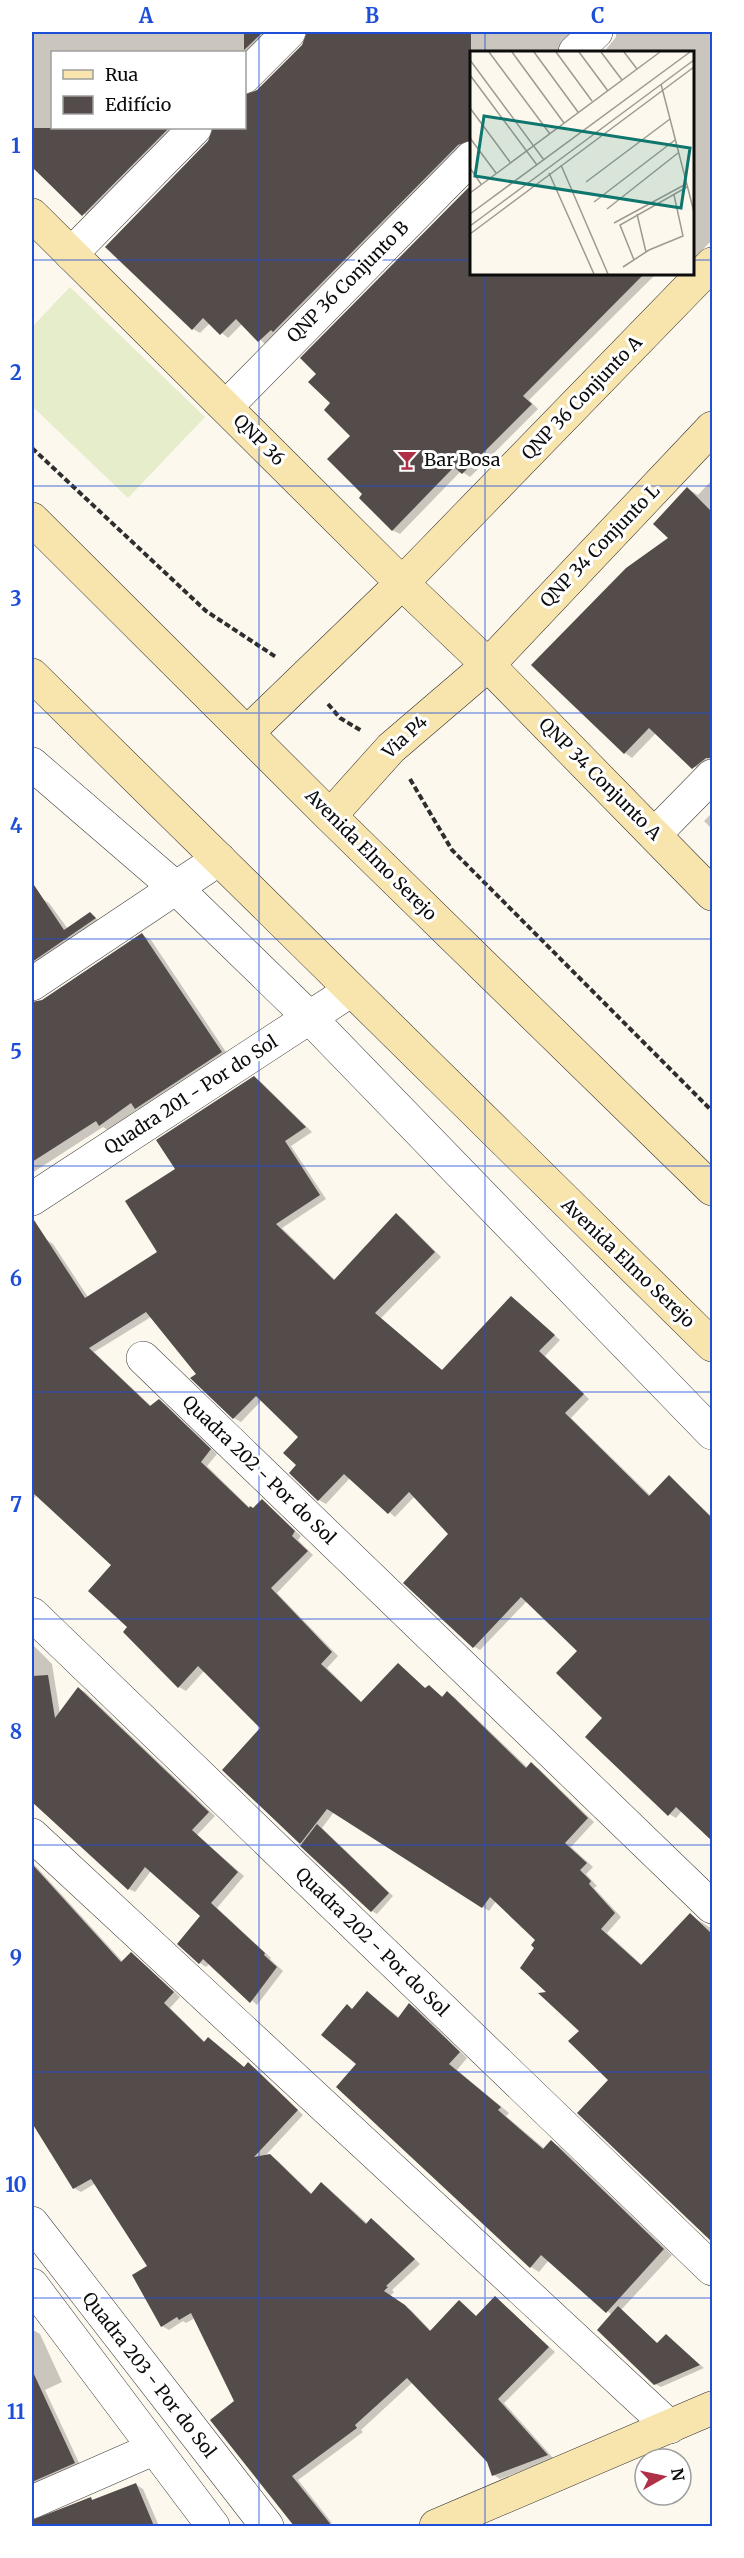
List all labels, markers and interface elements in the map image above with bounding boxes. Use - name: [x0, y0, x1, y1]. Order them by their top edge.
- text: A: [138, 3, 154, 28]
- text: B: [365, 3, 379, 28]
- text: C: [591, 3, 605, 28]
- legend: [51, 51, 246, 129]
- inset map: [470, 51, 693, 274]
- text: Rua: [105, 63, 139, 86]
- text: Edifício: [105, 93, 171, 116]
- text: 1: [11, 133, 21, 158]
- street label: QNP 36 Conjunto B: [282, 216, 413, 347]
- street label: QNP 36 Conjunto A: [517, 331, 647, 464]
- text: 2: [10, 360, 22, 385]
- street label: QNP 36: [229, 409, 290, 470]
- bar icon: Bar Bosa: [395, 448, 419, 472]
- place label: Bar Bosa: [424, 448, 501, 471]
- street label: QNP 34 Conjunto L: [535, 479, 664, 612]
- text: 3: [10, 586, 22, 611]
- street label: Via P4: [377, 710, 432, 764]
- street label: QNP 34 Conjunto A: [534, 713, 667, 845]
- street label: Avenida Elmo Serejo: [300, 783, 442, 925]
- text: 4: [10, 813, 23, 838]
- street label: Quadra 201 - Por do Sol: [100, 1030, 282, 1159]
- text: 5: [10, 1039, 22, 1064]
- street label: Avenida Elmo Serejo: [556, 1192, 700, 1332]
- text: 6: [10, 1266, 22, 1291]
- street label: Quadra 202 - Por do Sol: [178, 1390, 341, 1549]
- text: 7: [10, 1492, 22, 1517]
- text: 8: [10, 1719, 22, 1744]
- street label: Quadra 202 - Por do Sol: [291, 1862, 454, 2021]
- text: 9: [10, 1945, 22, 1970]
- text: 10: [5, 2172, 27, 2197]
- street label: Quadra 203 - Por do Sol: [78, 2287, 222, 2463]
- text: 11: [7, 2399, 25, 2424]
- north arrow: [633, 2447, 693, 2507]
- text: N: [667, 2467, 689, 2483]

